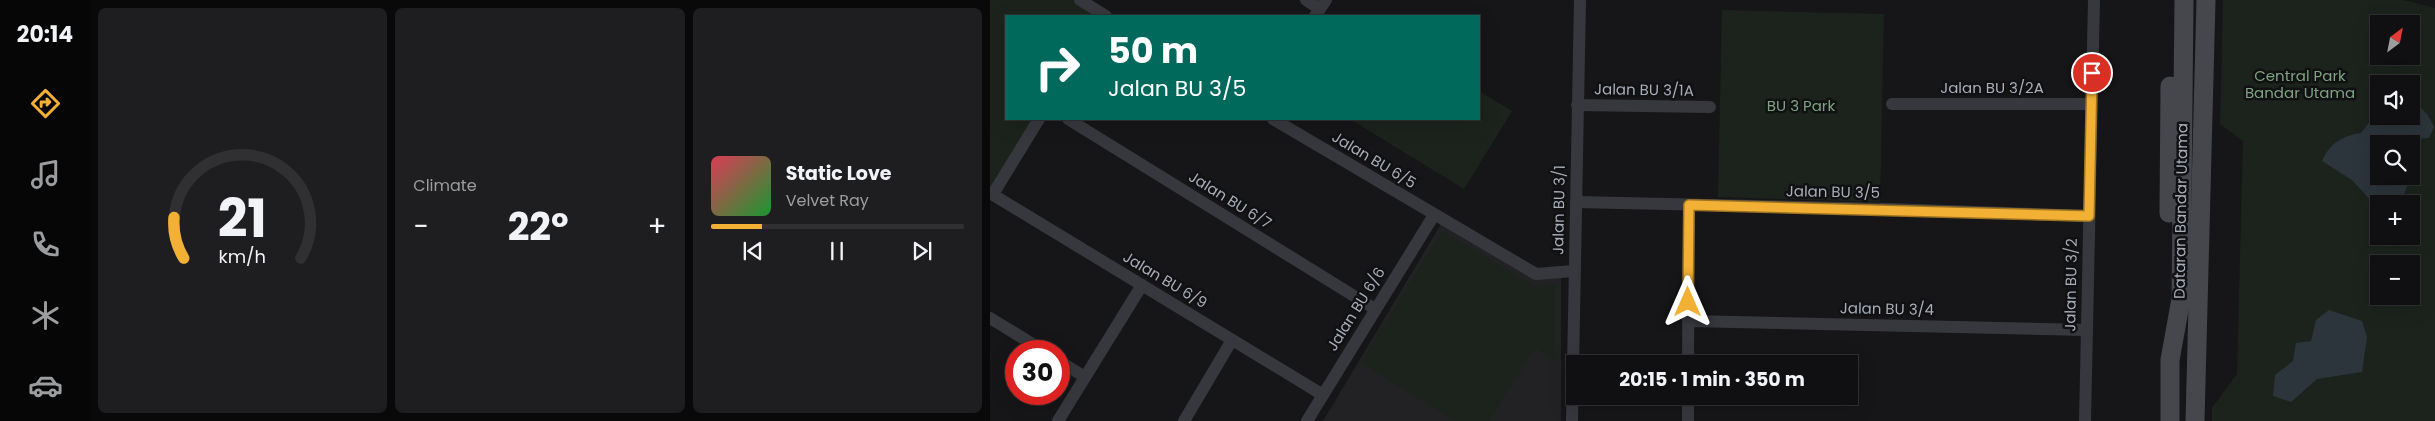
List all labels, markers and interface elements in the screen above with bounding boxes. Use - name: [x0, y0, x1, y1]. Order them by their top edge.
- north arrow: [2370, 15, 2420, 65]
- map controls: [2370, 15, 2420, 305]
- text: 20:14: [17, 19, 73, 50]
- text: 50 m: [1108, 26, 1198, 75]
- icon: right: [1025, 35, 1090, 100]
- pin: [2071, 52, 2113, 94]
- icon: arrive: [2078, 59, 2106, 87]
- park label: Central Park Bandar Utama: [2245, 65, 2355, 103]
- text: Jalan BU 3/5: [1108, 73, 1246, 104]
- button: sound: [2370, 75, 2420, 125]
- street label: Jalan BU 3/2A: [1940, 77, 2044, 98]
- street label: Jalan BU 3/1A: [1594, 78, 1694, 101]
- icon: directions: [28, 86, 63, 121]
- park label: BU 3 Park: [1767, 95, 1835, 116]
- street label: Dataran Bandar Utama: [2168, 123, 2193, 299]
- street label: Jalan BU 6/5: [1328, 126, 1420, 193]
- button: search: [2370, 135, 2420, 185]
- icon: music: [28, 157, 63, 192]
- text: Static Love: [786, 160, 892, 187]
- street label: Jalan BU 3/1: [1547, 165, 1570, 255]
- street label: Jalan BU 6/7: [1185, 166, 1276, 233]
- text: Climate: [413, 174, 477, 197]
- street label: Jalan BU 3/5: [1786, 180, 1880, 203]
- text: 21: [218, 182, 267, 255]
- text: Velvet Ray: [786, 189, 869, 212]
- button: +: [2370, 195, 2420, 245]
- text: 22°: [508, 200, 569, 253]
- text: −: [413, 207, 429, 246]
- text: +: [648, 207, 667, 246]
- icon: phone: [28, 227, 63, 262]
- icon: previous: [739, 237, 767, 265]
- icon: pause: [823, 237, 851, 265]
- icon: next: [908, 237, 936, 265]
- street label: Jalan BU 3/2: [2059, 238, 2082, 332]
- text: km/h: [219, 244, 266, 269]
- street label: Jalan BU 6/9: [1119, 246, 1211, 313]
- button: −: [2370, 255, 2420, 305]
- street label: Jalan BU 6/6: [1321, 263, 1390, 355]
- position arrow: [1661, 275, 1713, 327]
- street label: Jalan BU 3/4: [1840, 297, 1934, 320]
- icon: climate: [28, 298, 63, 333]
- speed limit sign: 30: [1005, 340, 1070, 405]
- text: 20:15 · 1 min · 350 m: [1619, 366, 1805, 393]
- icon: car: [28, 368, 63, 403]

